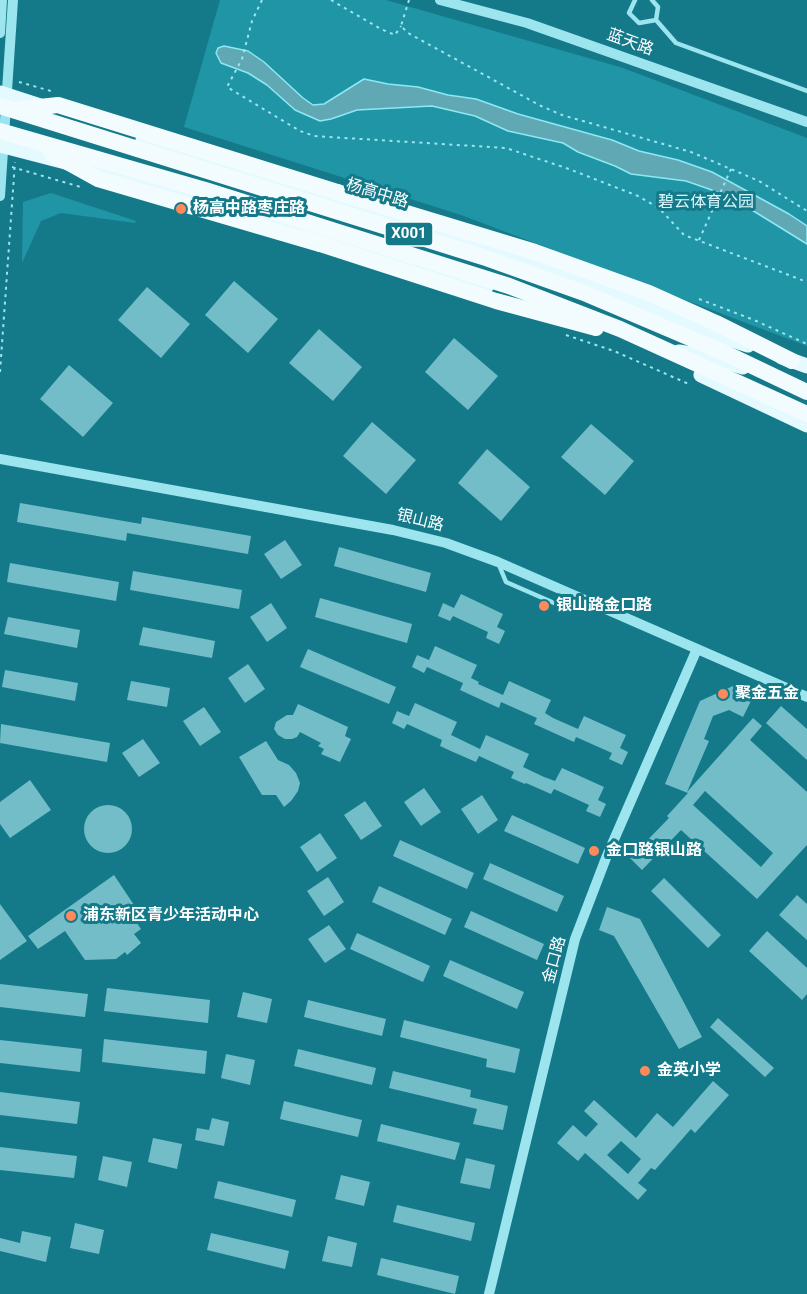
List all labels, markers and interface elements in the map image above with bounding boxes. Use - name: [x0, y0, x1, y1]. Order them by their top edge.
- street label: 蓝天路: [604, 26, 656, 60]
- street label: 杨高中路: [344, 175, 410, 213]
- park label: 碧云体育公园: [658, 193, 754, 213]
- place label: 杨高中路枣庄路: [193, 199, 305, 219]
- marker: 杨高中路枣庄路: [174, 202, 188, 216]
- road number: X001: [385, 222, 433, 246]
- street label: 银山路: [394, 506, 446, 536]
- place label: 银山路金口路: [556, 596, 652, 616]
- marker: 银山路金口路: [537, 599, 551, 613]
- place label: 聚金五金: [735, 684, 799, 704]
- marker: 聚金五金: [716, 687, 730, 701]
- place label: 金口路银山路: [606, 841, 702, 861]
- marker: 金口路银山路: [587, 844, 601, 858]
- place label: 浦东新区青少年活动中心: [83, 906, 259, 926]
- marker: 浦东新区青少年活动中心: [64, 909, 78, 923]
- street label: 金口路: [540, 934, 570, 986]
- place label: 金英小学: [657, 1061, 721, 1081]
- marker: 金英小学: [638, 1064, 652, 1078]

